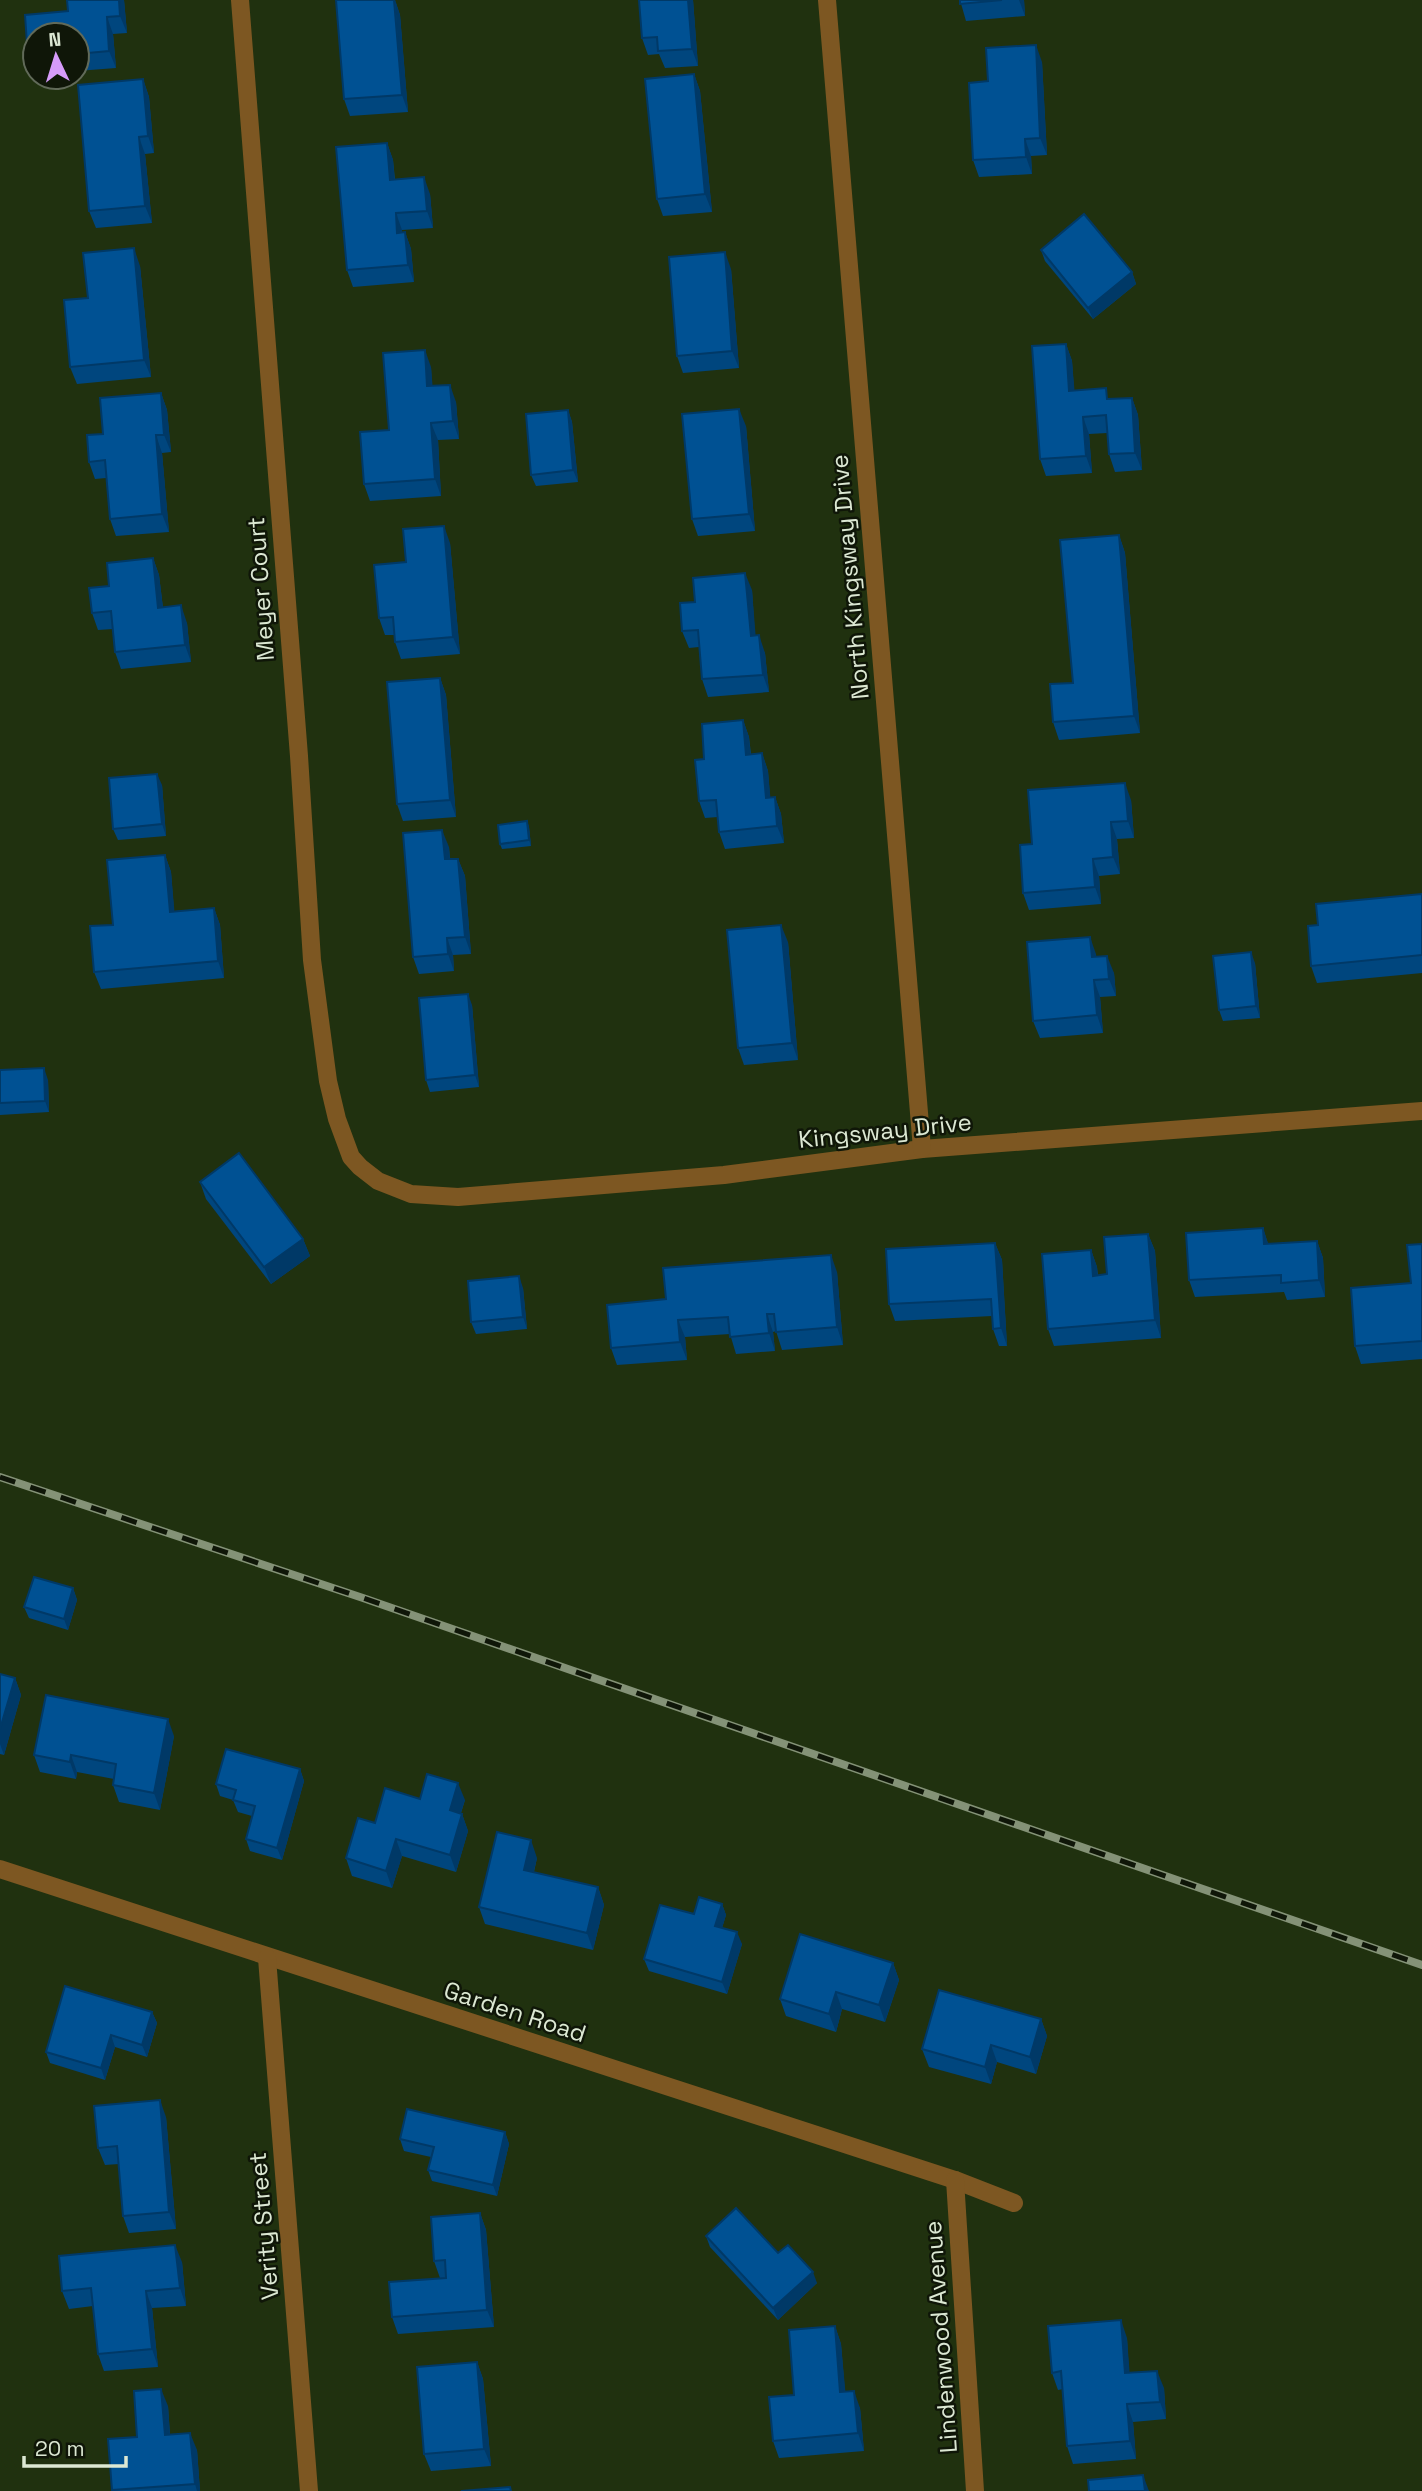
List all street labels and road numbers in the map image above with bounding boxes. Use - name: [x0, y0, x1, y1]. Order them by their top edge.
- street label: North Kingsway Drive: [823, 453, 876, 701]
- street label: Meyer Court: [240, 516, 281, 662]
- street label: Kingsway Drive: [797, 1106, 973, 1155]
- street label: Garden Road: [440, 1974, 590, 2049]
- street label: Verity Street: [242, 2151, 285, 2301]
- street label: Lindenwood Avenue: [917, 2220, 964, 2454]

